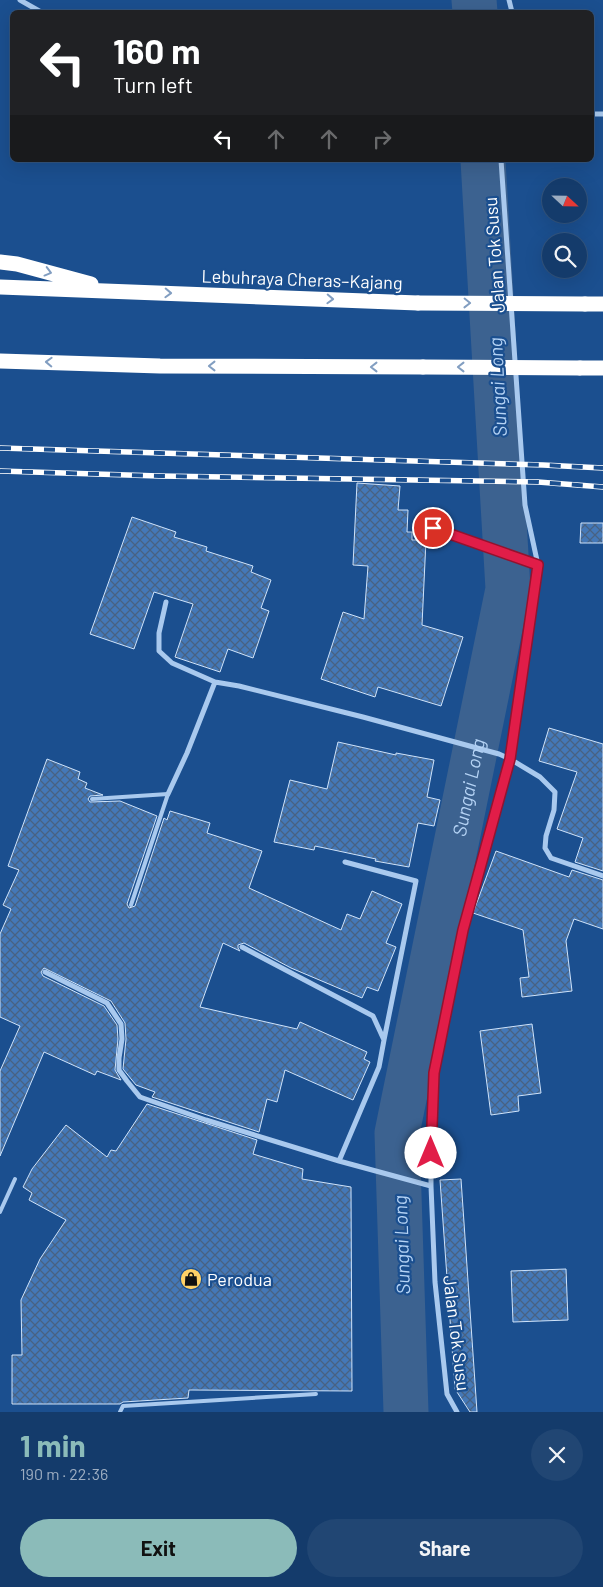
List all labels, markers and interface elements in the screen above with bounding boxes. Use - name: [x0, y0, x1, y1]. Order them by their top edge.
- text: 160 m: [113, 29, 200, 71]
- icon: left: [30, 30, 95, 95]
- text: Turn left: [113, 71, 193, 97]
- icon: left: [209, 125, 237, 153]
- icon: ahead: [262, 125, 290, 153]
- icon: ahead: [315, 125, 343, 153]
- icon: right: [368, 125, 396, 153]
- north arrow: [542, 178, 588, 222]
- map controls: [542, 178, 587, 278]
- street label: Jalan Tok Susu: [479, 196, 509, 314]
- button: search: [542, 233, 587, 278]
- street label: Lebuhraya Cheras–Kajang: [201, 264, 403, 294]
- one-way arrow: [43, 267, 51, 277]
- one-way arrow: [164, 288, 172, 298]
- one-way arrow: [327, 294, 335, 305]
- one-way arrow: [464, 298, 471, 308]
- water label: Sungai Long: [483, 337, 511, 437]
- one-way arrow: [45, 357, 53, 368]
- one-way arrow: [208, 361, 216, 371]
- one-way arrow: [370, 362, 378, 372]
- one-way arrow: [457, 362, 464, 372]
- pin: [412, 507, 454, 549]
- icon: arrive: [419, 514, 447, 542]
- water label: Sungai Long: [446, 736, 489, 838]
- position arrow: [404, 1126, 456, 1178]
- water label: Sungai Long: [388, 1195, 414, 1295]
- shop icon: Perodua: [179, 1267, 203, 1291]
- place label: Perodua: [207, 1268, 272, 1290]
- street label: Jalan Tok Susu: [439, 1274, 475, 1392]
- text: 1 min: [20, 1427, 86, 1463]
- button: close: [531, 1429, 583, 1481]
- text: 190 m · 22:36: [20, 1464, 108, 1483]
- button: Exit: [20, 1519, 297, 1577]
- button: Share: [307, 1519, 583, 1577]

